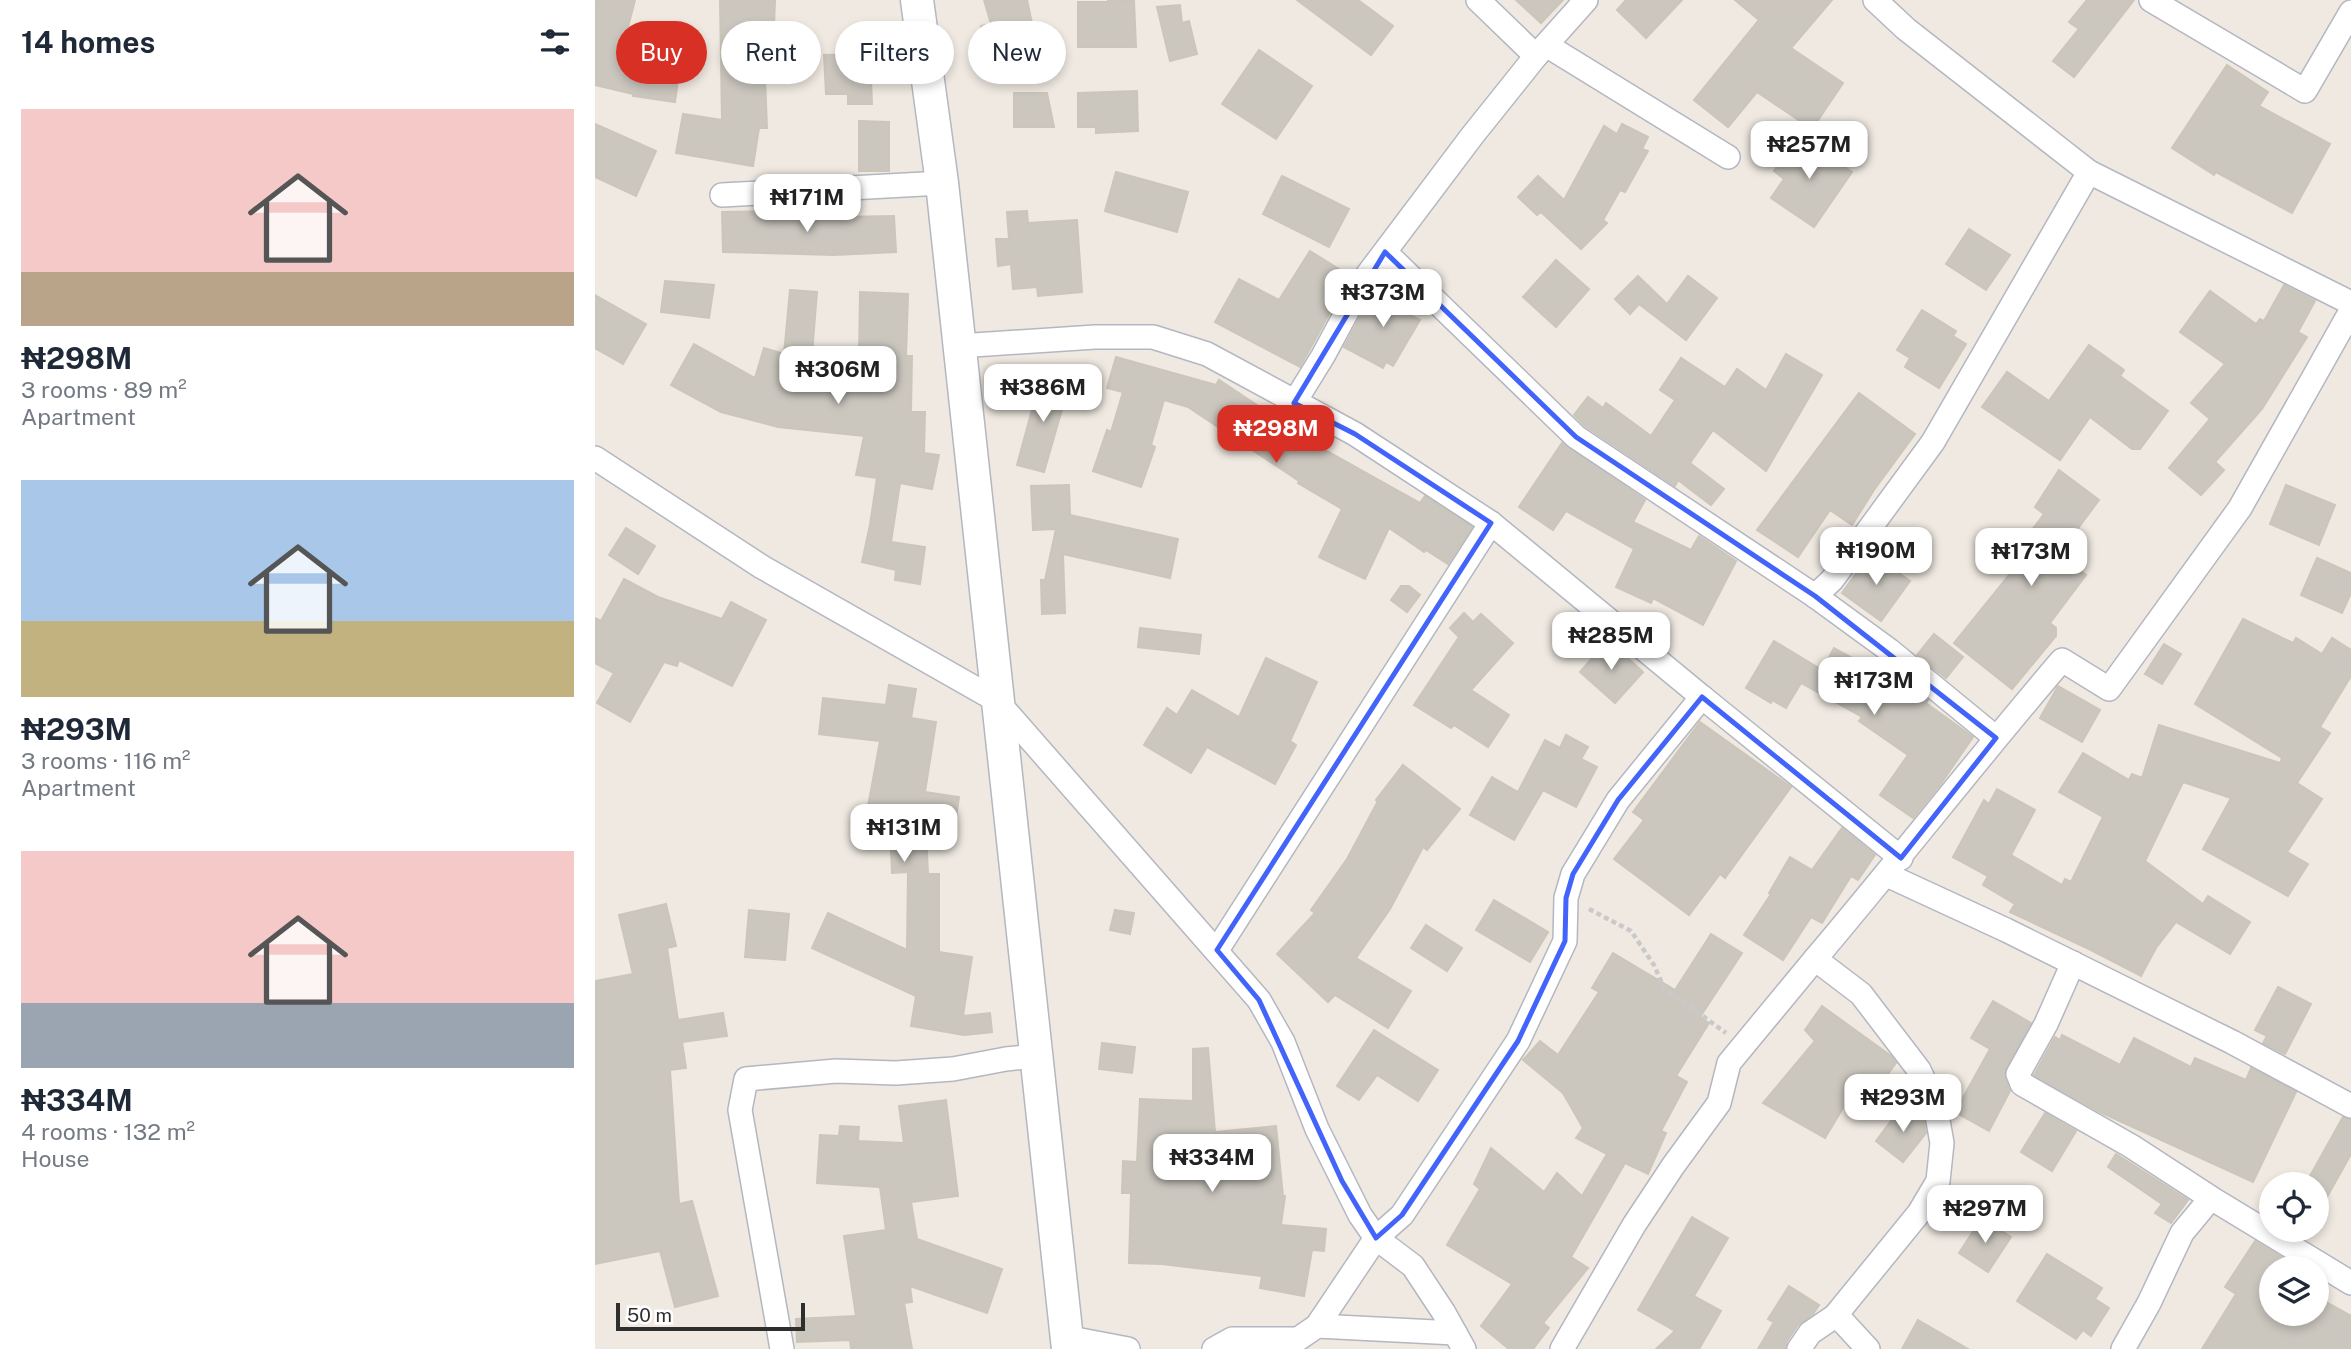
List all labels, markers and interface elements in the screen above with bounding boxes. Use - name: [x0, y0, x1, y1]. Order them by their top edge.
- chip: Buy: [616, 21, 707, 84]
- chip: Rent: [721, 21, 821, 84]
- chip: Filters: [835, 21, 954, 84]
- chip: New: [968, 21, 1066, 84]
- icon: filters: [536, 23, 574, 61]
- text: 14 homes: [21, 24, 155, 60]
- pin: ₦257M: [1760, 122, 1858, 181]
- text: ₦257M: [1767, 130, 1851, 157]
- icon: home: [235, 155, 361, 281]
- pin: ₦171M: [758, 174, 856, 234]
- text: ₦171M: [770, 183, 844, 210]
- pin: ₦373M: [1334, 270, 1432, 329]
- text: ₦373M: [1341, 278, 1425, 305]
- text: ₦298M: [21, 340, 132, 376]
- pin: ₦306M: [789, 346, 887, 406]
- text: ₦306M: [795, 355, 881, 382]
- pin: ₦386M: [994, 364, 1092, 424]
- text: ₦386M: [1000, 373, 1086, 400]
- text: 3 rooms · 89 m²: [21, 376, 187, 403]
- text: Apartment: [21, 403, 136, 430]
- pin: ₦298M: [1227, 406, 1325, 465]
- text: ₦298M: [1233, 414, 1319, 441]
- icon: home: [235, 526, 361, 652]
- pin: ₦190M: [1827, 528, 1925, 587]
- pin: ₦173M: [1982, 528, 2080, 588]
- text: ₦190M: [1836, 536, 1916, 563]
- text: ₦173M: [1991, 537, 2071, 564]
- pin: ₦285M: [1562, 612, 1660, 672]
- text: ₦285M: [1568, 621, 1654, 648]
- pin: ₦173M: [1825, 658, 1923, 717]
- text: ₦173M: [1834, 666, 1914, 693]
- text: ₦293M: [21, 711, 132, 747]
- text: 3 rooms · 116 m²: [21, 747, 191, 774]
- text: Apartment: [21, 774, 136, 801]
- pin: ₦131M: [855, 804, 953, 864]
- text: ₦131M: [866, 813, 942, 840]
- icon: home: [235, 897, 361, 1023]
- pin: ₦293M: [1854, 1074, 1952, 1134]
- text: ₦334M: [21, 1082, 133, 1118]
- text: ₦293M: [1860, 1083, 1946, 1110]
- text: 4 rooms · 132 m²: [21, 1118, 195, 1145]
- pin: ₦334M: [1163, 1134, 1261, 1194]
- text: ₦334M: [1169, 1143, 1255, 1170]
- text: House: [21, 1145, 89, 1172]
- map controls: [2259, 1172, 2329, 1326]
- button: locate: [2259, 1172, 2329, 1242]
- pin: ₦297M: [1936, 1186, 2034, 1245]
- text: ₦297M: [1943, 1194, 2027, 1221]
- button: layers: [2259, 1256, 2329, 1326]
- scale bar: [616, 1300, 805, 1332]
- text: 50 m: [627, 1304, 672, 1326]

